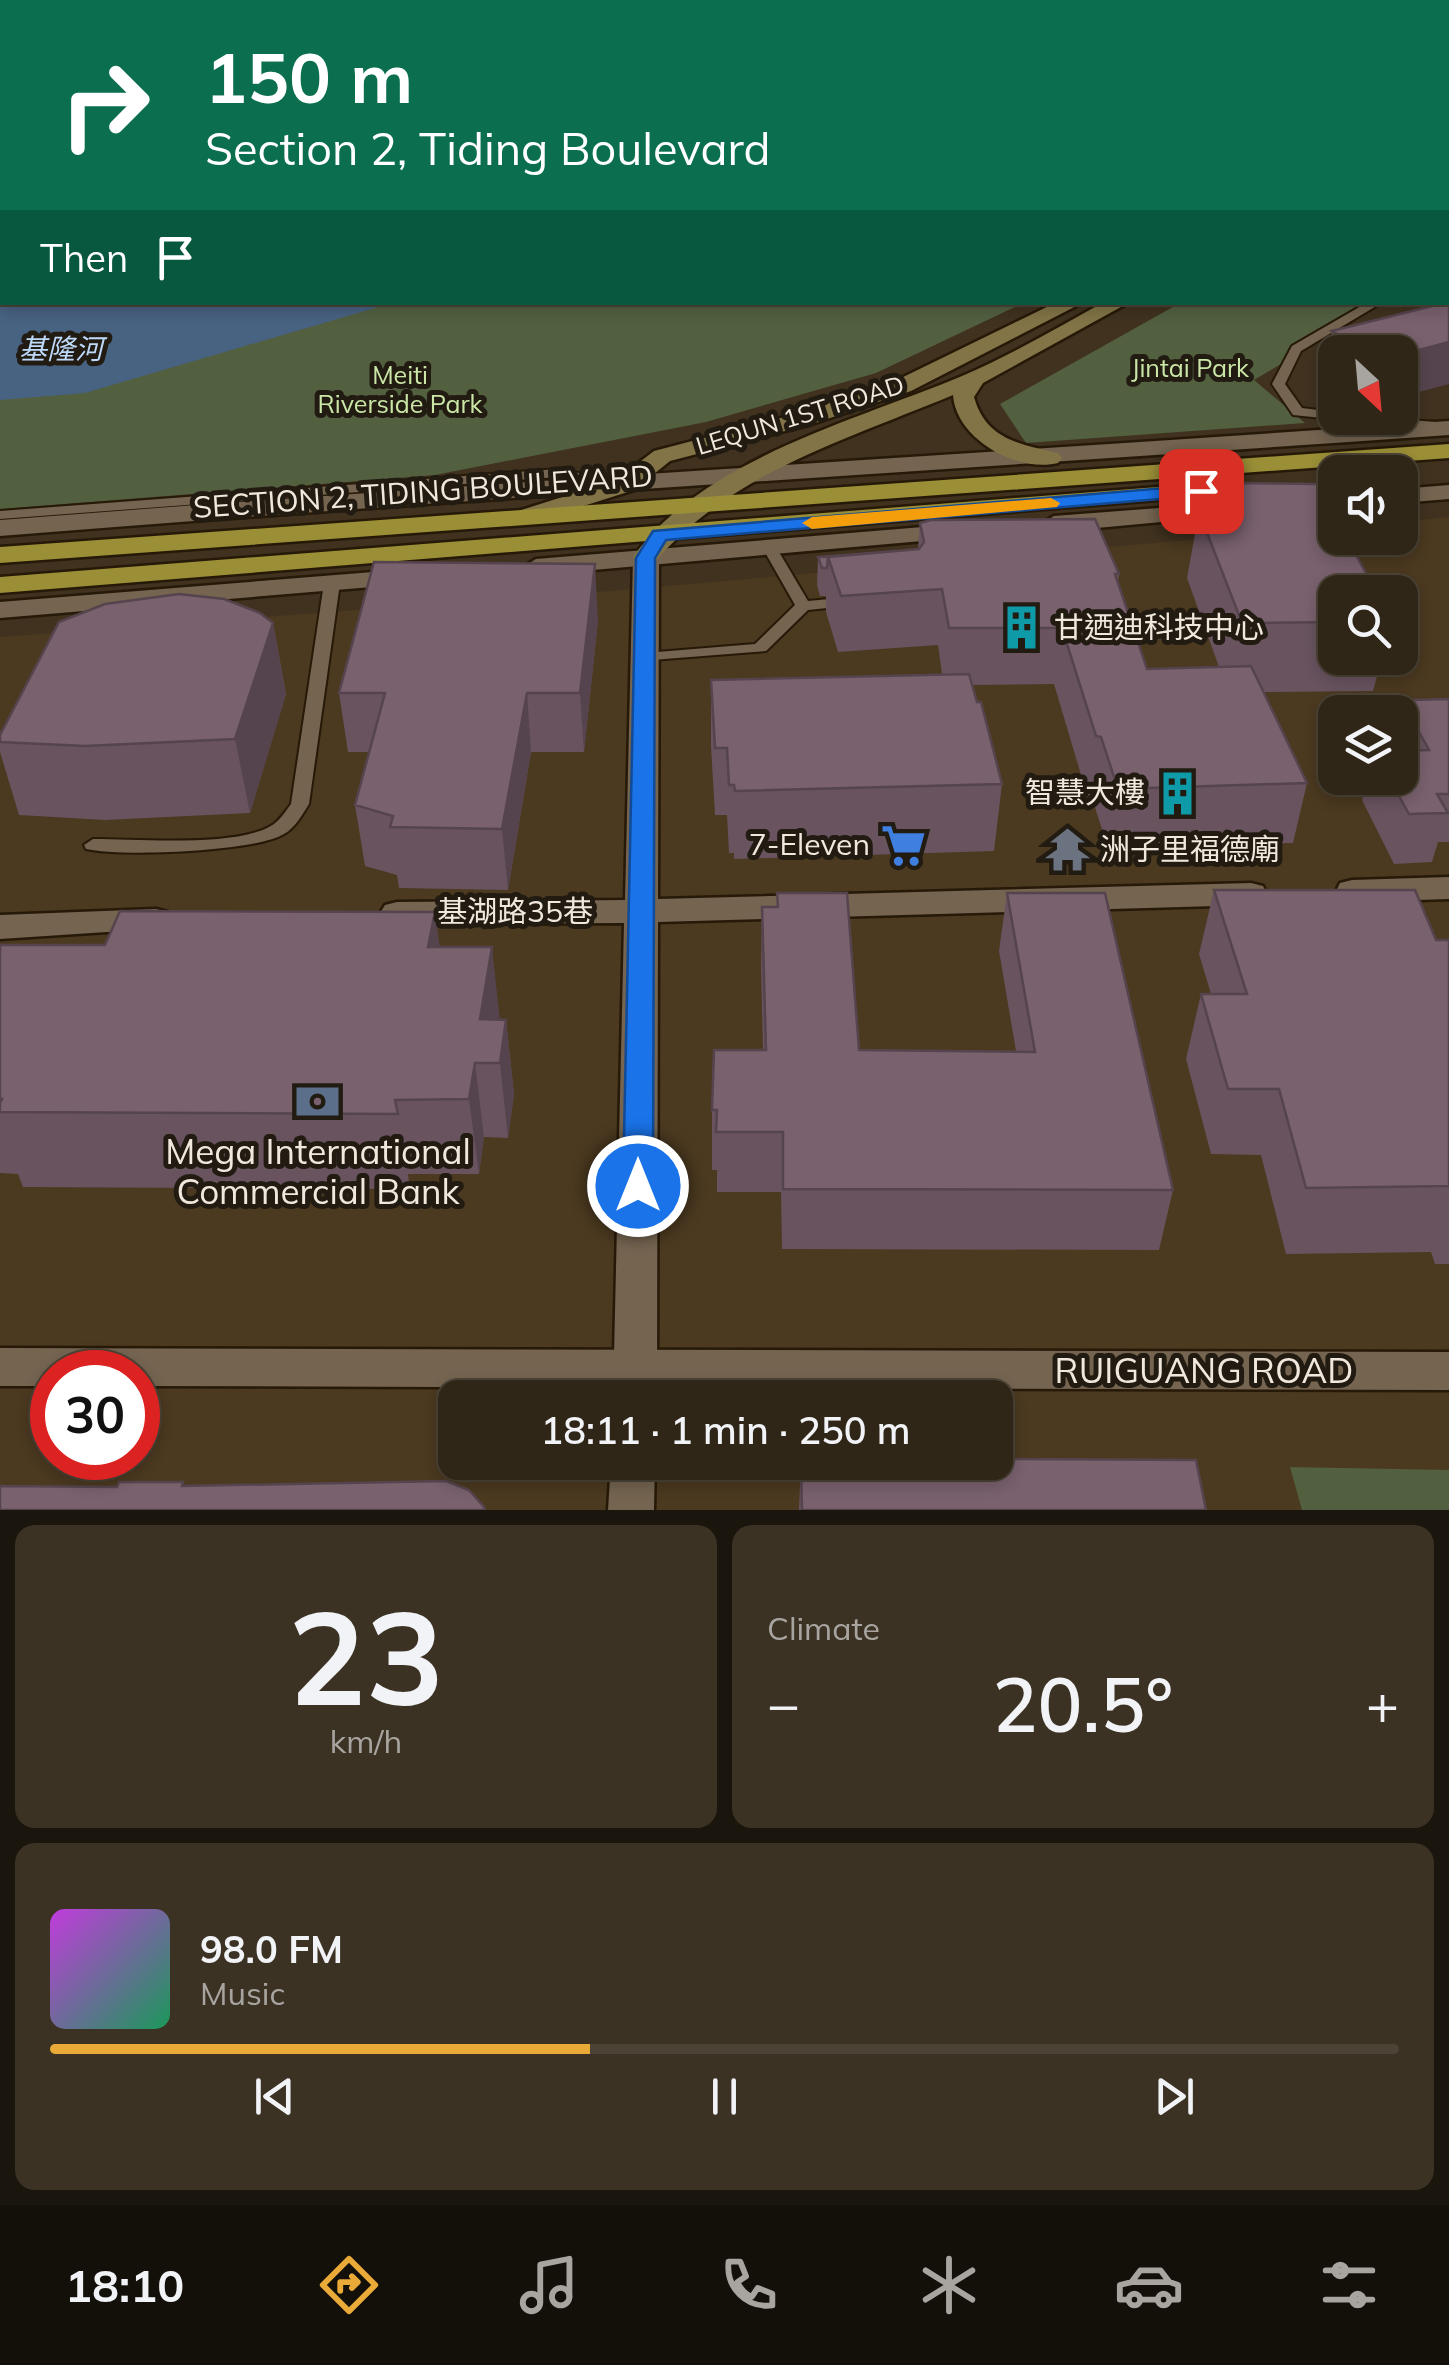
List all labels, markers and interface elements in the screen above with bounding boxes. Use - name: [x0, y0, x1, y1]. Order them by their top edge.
- text: 150 m: [205, 33, 413, 121]
- icon: right: [40, 40, 170, 170]
- text: Section 2, Tiding Boulevard: [205, 120, 771, 176]
- icon: arrive: [148, 230, 203, 285]
- text: Then: [40, 234, 128, 282]
- water label: 基隆河: [19, 331, 108, 366]
- north arrow: [1318, 335, 1418, 435]
- map controls: [1318, 335, 1418, 795]
- park label: Jintai Park: [1131, 352, 1250, 383]
- park label: Meiti Riverside Park: [318, 359, 484, 419]
- street label: LEQUN 1ST ROAD: [692, 368, 908, 461]
- pin: [1159, 449, 1244, 534]
- button: sound: [1318, 455, 1418, 555]
- street label: SECTION 2, TIDING BOULEVARD: [192, 456, 654, 526]
- icon: arrive: [1174, 464, 1229, 519]
- button: search: [1318, 575, 1418, 675]
- building icon: 甘迺迪科技中心: [997, 604, 1045, 652]
- place label: 甘迺迪科技中心: [1054, 608, 1264, 646]
- button: layers: [1318, 695, 1418, 795]
- building icon: 智慧大樓: [1154, 769, 1202, 817]
- place label: 智慧大樓: [1025, 773, 1145, 811]
- supermarket icon: 7-Eleven: [879, 821, 927, 869]
- place label: 7-Eleven: [749, 825, 870, 863]
- temple icon: 洲子里福德廟: [1043, 826, 1091, 874]
- place label: 洲子里福德廟: [1100, 830, 1280, 868]
- street label: 基湖路35巷: [437, 892, 593, 930]
- bank icon: Mega International Commercial Bank: [294, 1078, 342, 1126]
- place label: Mega International Commercial Bank: [165, 1129, 471, 1213]
- position arrow: [586, 1134, 690, 1238]
- street label: RUIGUANG ROAD: [1055, 1348, 1353, 1392]
- speed limit sign: 30: [30, 1350, 160, 1480]
- text: 18:11 · 1 min · 250 m: [540, 1406, 911, 1454]
- text: 23: [288, 1574, 444, 1738]
- text: Climate: [767, 1608, 880, 1648]
- text: 20.5°: [993, 1657, 1173, 1751]
- text: −: [767, 1669, 800, 1738]
- text: +: [1366, 1669, 1399, 1738]
- text: km/h: [330, 1721, 402, 1761]
- text: 98.0 FM: [200, 1925, 343, 1973]
- text: Music: [200, 1973, 285, 2013]
- icon: previous: [247, 2069, 302, 2124]
- icon: pause: [697, 2069, 752, 2124]
- icon: next: [1147, 2069, 1202, 2124]
- icon: directions: [314, 2250, 384, 2320]
- icon: music: [514, 2250, 584, 2320]
- icon: phone: [714, 2250, 784, 2320]
- icon: climate: [914, 2250, 984, 2320]
- icon: car: [1114, 2250, 1184, 2320]
- icon: filters: [1314, 2250, 1384, 2320]
- text: 18:10: [65, 2257, 184, 2313]

